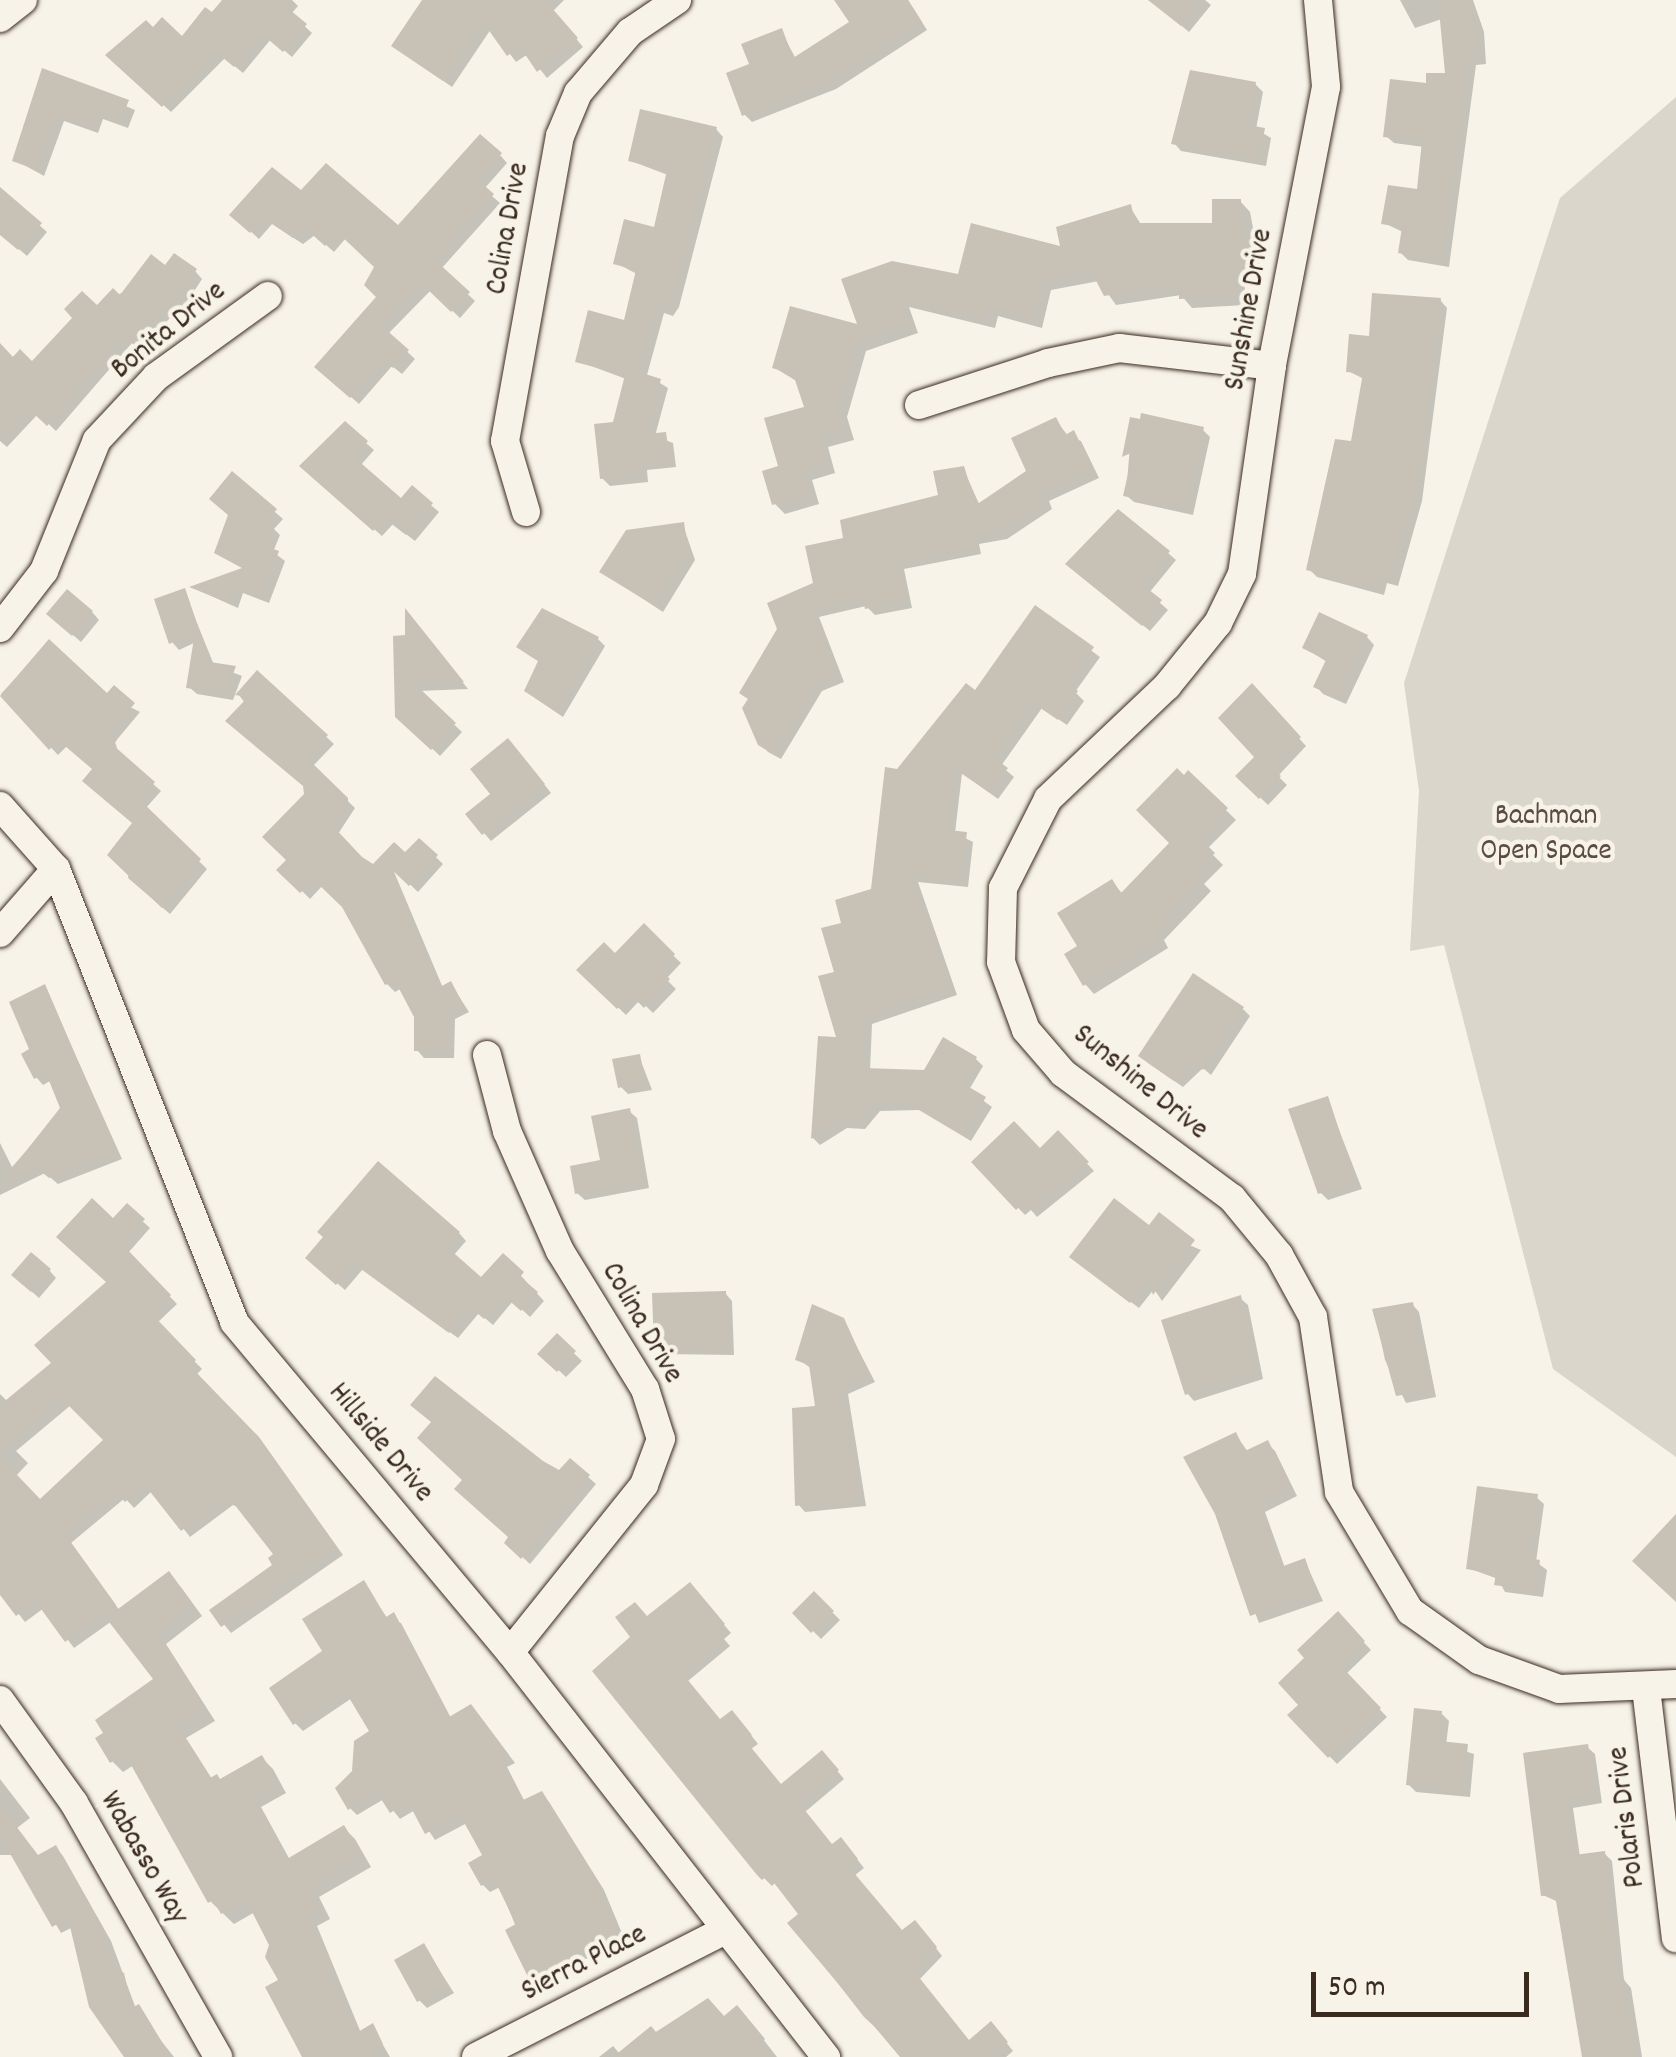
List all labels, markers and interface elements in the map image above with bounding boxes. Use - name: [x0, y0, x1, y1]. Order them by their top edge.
- street label: Colina Drive: [481, 160, 539, 298]
- street label: Sunshine Drive: [1219, 226, 1283, 394]
- street label: Bonita Drive: [106, 275, 234, 389]
- park label: Bachman Open Space: [1480, 800, 1612, 870]
- street label: Sunshine Drive: [1064, 1019, 1214, 1149]
- street label: Colina Drive: [591, 1257, 689, 1391]
- street label: Hillside Drive: [319, 1377, 439, 1511]
- street label: Polaris Drive: [1602, 1744, 1656, 1890]
- street label: Wabasso Way: [90, 1786, 194, 1932]
- street label: Sierra Place: [517, 1918, 653, 2012]
- scale bar: [1316, 1952, 1534, 2014]
- text: 50 m: [1328, 1968, 1386, 2011]

